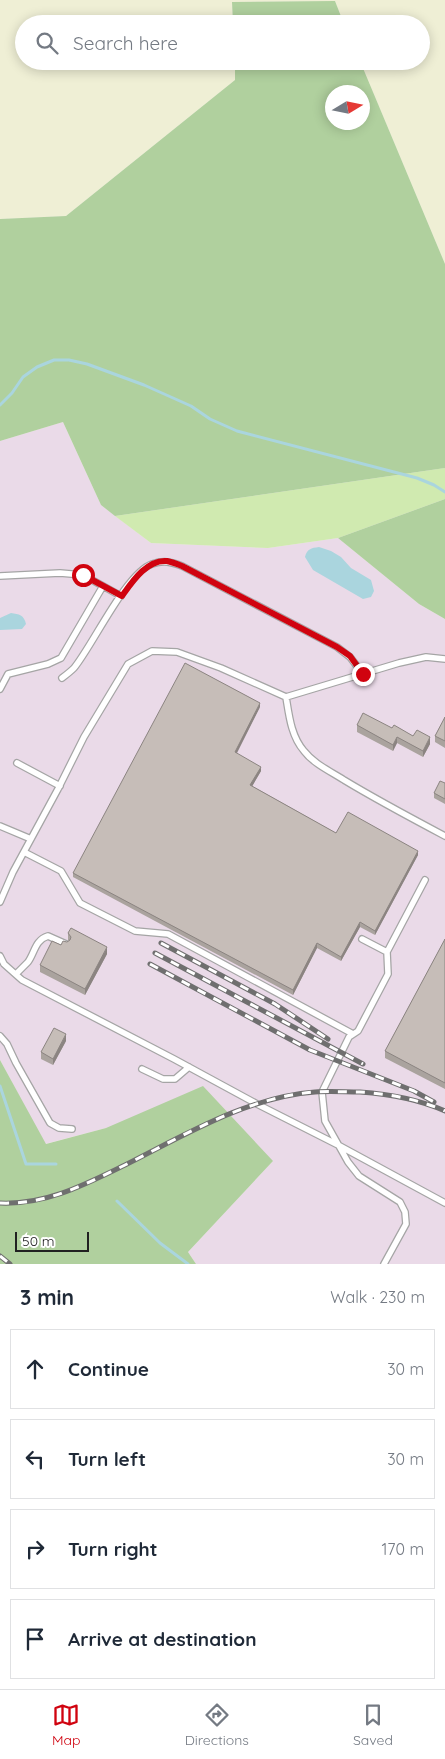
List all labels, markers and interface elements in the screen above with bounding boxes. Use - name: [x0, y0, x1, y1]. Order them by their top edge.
- search box: [15, 15, 430, 70]
- icon: search: [33, 29, 61, 57]
- text: Search here: [73, 31, 178, 55]
- north arrow: [325, 85, 370, 130]
- route start: [72, 564, 95, 587]
- route end: [352, 663, 375, 686]
- scale bar: [15, 1229, 89, 1252]
- text: 50 m: [22, 1232, 55, 1250]
- text: 3 min: [20, 1284, 74, 1310]
- text: Walk · 230 m: [330, 1287, 425, 1307]
- icon: ahead: [21, 1355, 49, 1383]
- text: Continue: [68, 1357, 149, 1381]
- text: 30 m: [387, 1359, 424, 1379]
- icon: left: [21, 1445, 49, 1473]
- text: Turn left: [68, 1447, 146, 1471]
- text: 30 m: [387, 1449, 424, 1469]
- icon: right: [21, 1535, 49, 1563]
- text: Turn right: [68, 1537, 157, 1561]
- text: 170 m: [381, 1539, 424, 1559]
- icon: arrive: [21, 1625, 49, 1653]
- text: Arrive at destination: [68, 1627, 257, 1651]
- tab: Map: [52, 1701, 81, 1749]
- tab: Directions: [185, 1701, 249, 1749]
- tab: Saved: [353, 1701, 393, 1749]

